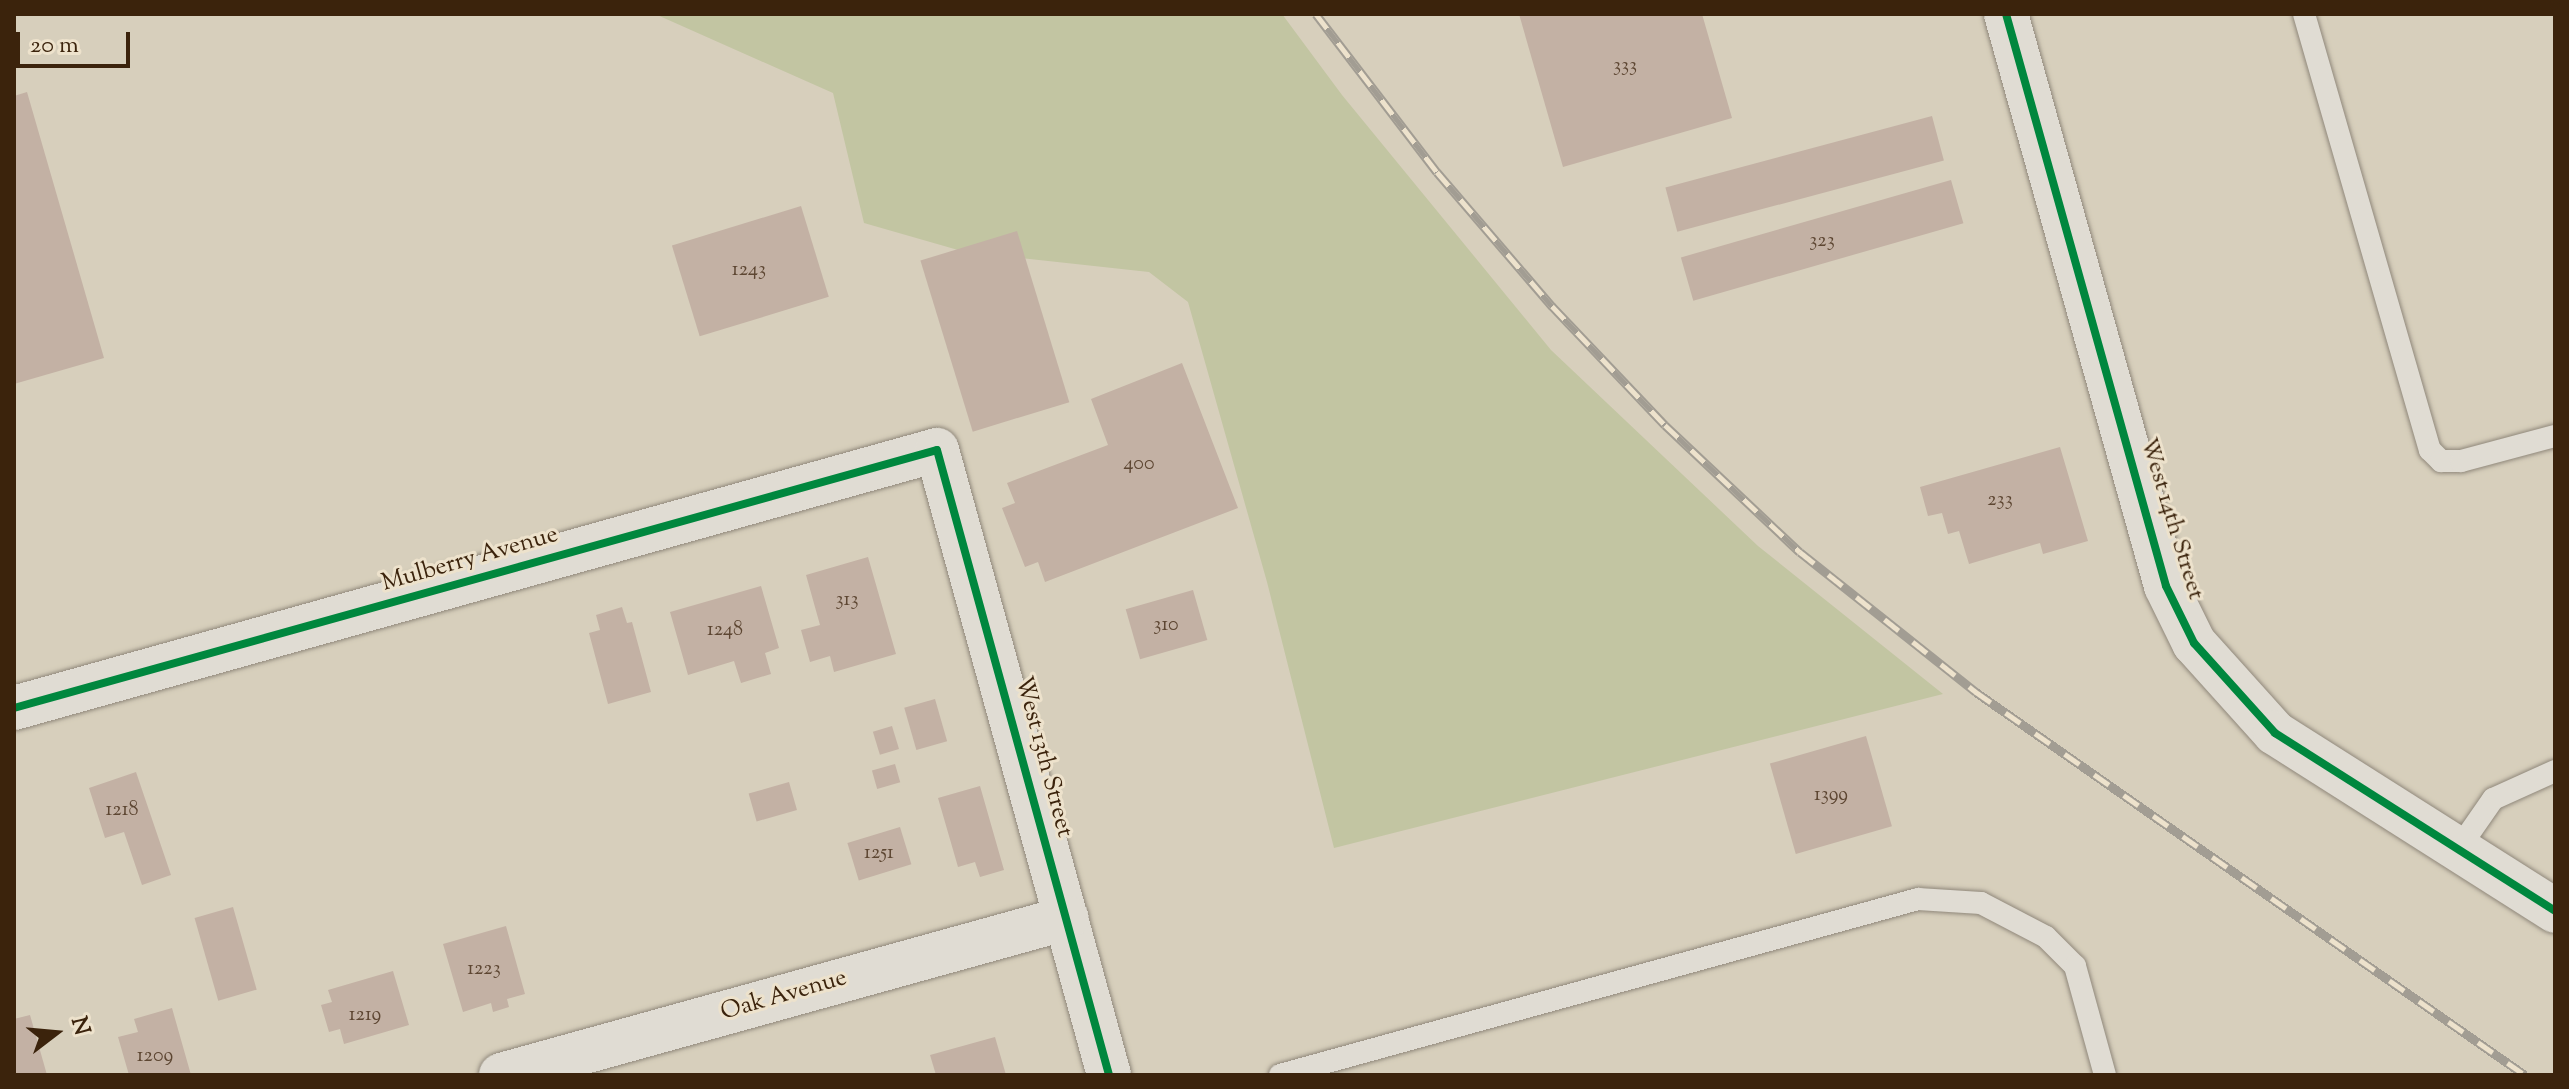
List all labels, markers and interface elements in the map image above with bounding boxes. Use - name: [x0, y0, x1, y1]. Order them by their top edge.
- scale bar: [20, 16, 134, 66]
- text: 20 m: [30, 29, 79, 63]
- house number: 333: [1613, 54, 1637, 78]
- house number: 323: [1809, 229, 1835, 253]
- house number: 1243: [732, 258, 766, 282]
- street label: West 14th Street: [2133, 435, 2209, 603]
- house number: 400: [1123, 452, 1155, 476]
- house number: 233: [1987, 488, 2013, 512]
- street label: Mulberry Avenue: [379, 521, 561, 599]
- house number: 313: [836, 588, 858, 612]
- house number: 310: [1153, 613, 1179, 637]
- house number: 1248: [707, 618, 743, 642]
- street label: West 13th Street: [1008, 673, 1078, 841]
- house number: 1399: [1814, 783, 1848, 807]
- house number: 1218: [106, 798, 138, 822]
- house number: 1251: [864, 841, 894, 865]
- house number: 1223: [467, 957, 501, 981]
- street label: Oak Avenue: [718, 964, 850, 1028]
- north arrow: [16, 993, 96, 1073]
- house number: 1219: [349, 1003, 381, 1027]
- text: N: [61, 1014, 97, 1039]
- house number: 1209: [137, 1044, 173, 1068]

